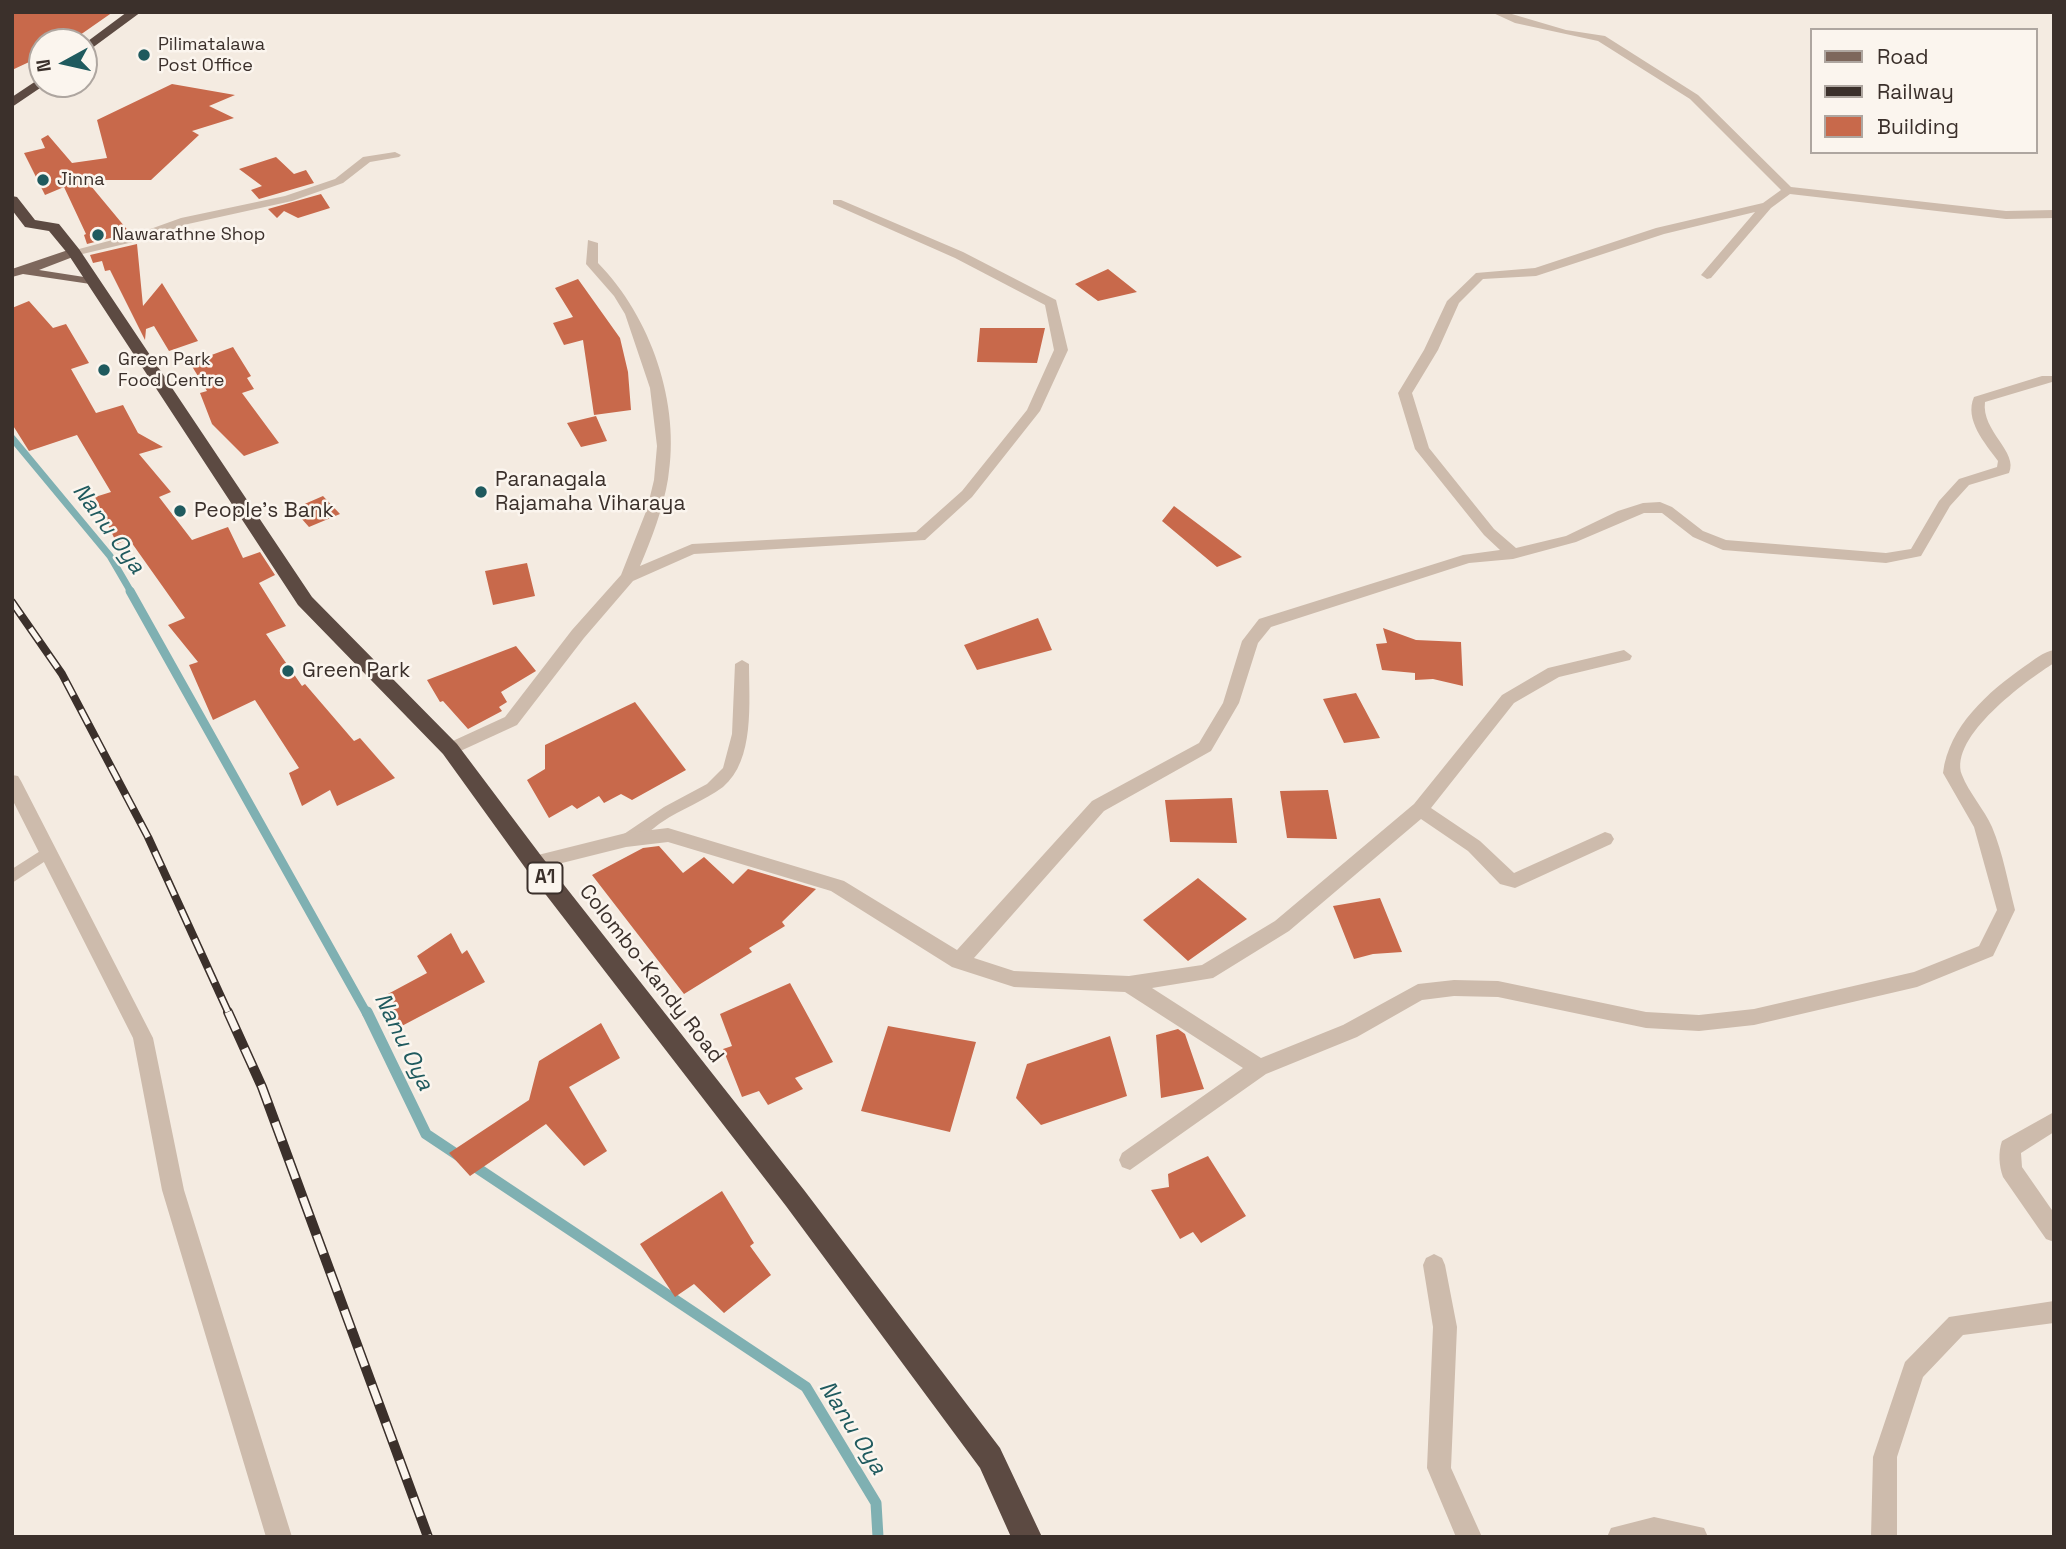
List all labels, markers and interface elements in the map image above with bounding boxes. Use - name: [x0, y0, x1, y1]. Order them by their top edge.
- north arrow: [28, 28, 98, 98]
- legend: [1811, 28, 2038, 154]
- place label: Pilimatalawa Post Office: [158, 34, 265, 76]
- text: Road: [1877, 43, 1929, 70]
- marker: Pilimatalawa Post Office: [136, 47, 152, 63]
- text: N: [30, 58, 57, 74]
- text: Railway: [1877, 78, 1954, 105]
- text: Building: [1877, 113, 1959, 140]
- place label: Jinna: [57, 169, 105, 191]
- marker: Jinna: [35, 172, 51, 188]
- place label: Nawarathne Shop: [112, 224, 265, 246]
- marker: Nawarathne Shop: [90, 227, 106, 243]
- place label: Green Park Food Centre: [118, 349, 224, 392]
- marker: Green Park Food Centre: [96, 362, 112, 378]
- place label: Paranagala Rajamaha Viharaya: [495, 467, 685, 517]
- water label: Nanu Oya: [66, 478, 150, 580]
- marker: Paranagala Rajamaha Viharaya: [473, 484, 489, 500]
- place label: People's Bank: [194, 498, 334, 524]
- marker: People's Bank: [172, 503, 188, 519]
- place label: Green Park: [302, 658, 410, 684]
- marker: Green Park: [280, 663, 296, 679]
- road number: A1: [528, 862, 562, 894]
- street label: Colombo-Kandy Road: [573, 880, 729, 1068]
- water label: Nanu Oya: [368, 989, 438, 1095]
- water label: Nanu Oya: [812, 1376, 892, 1480]

